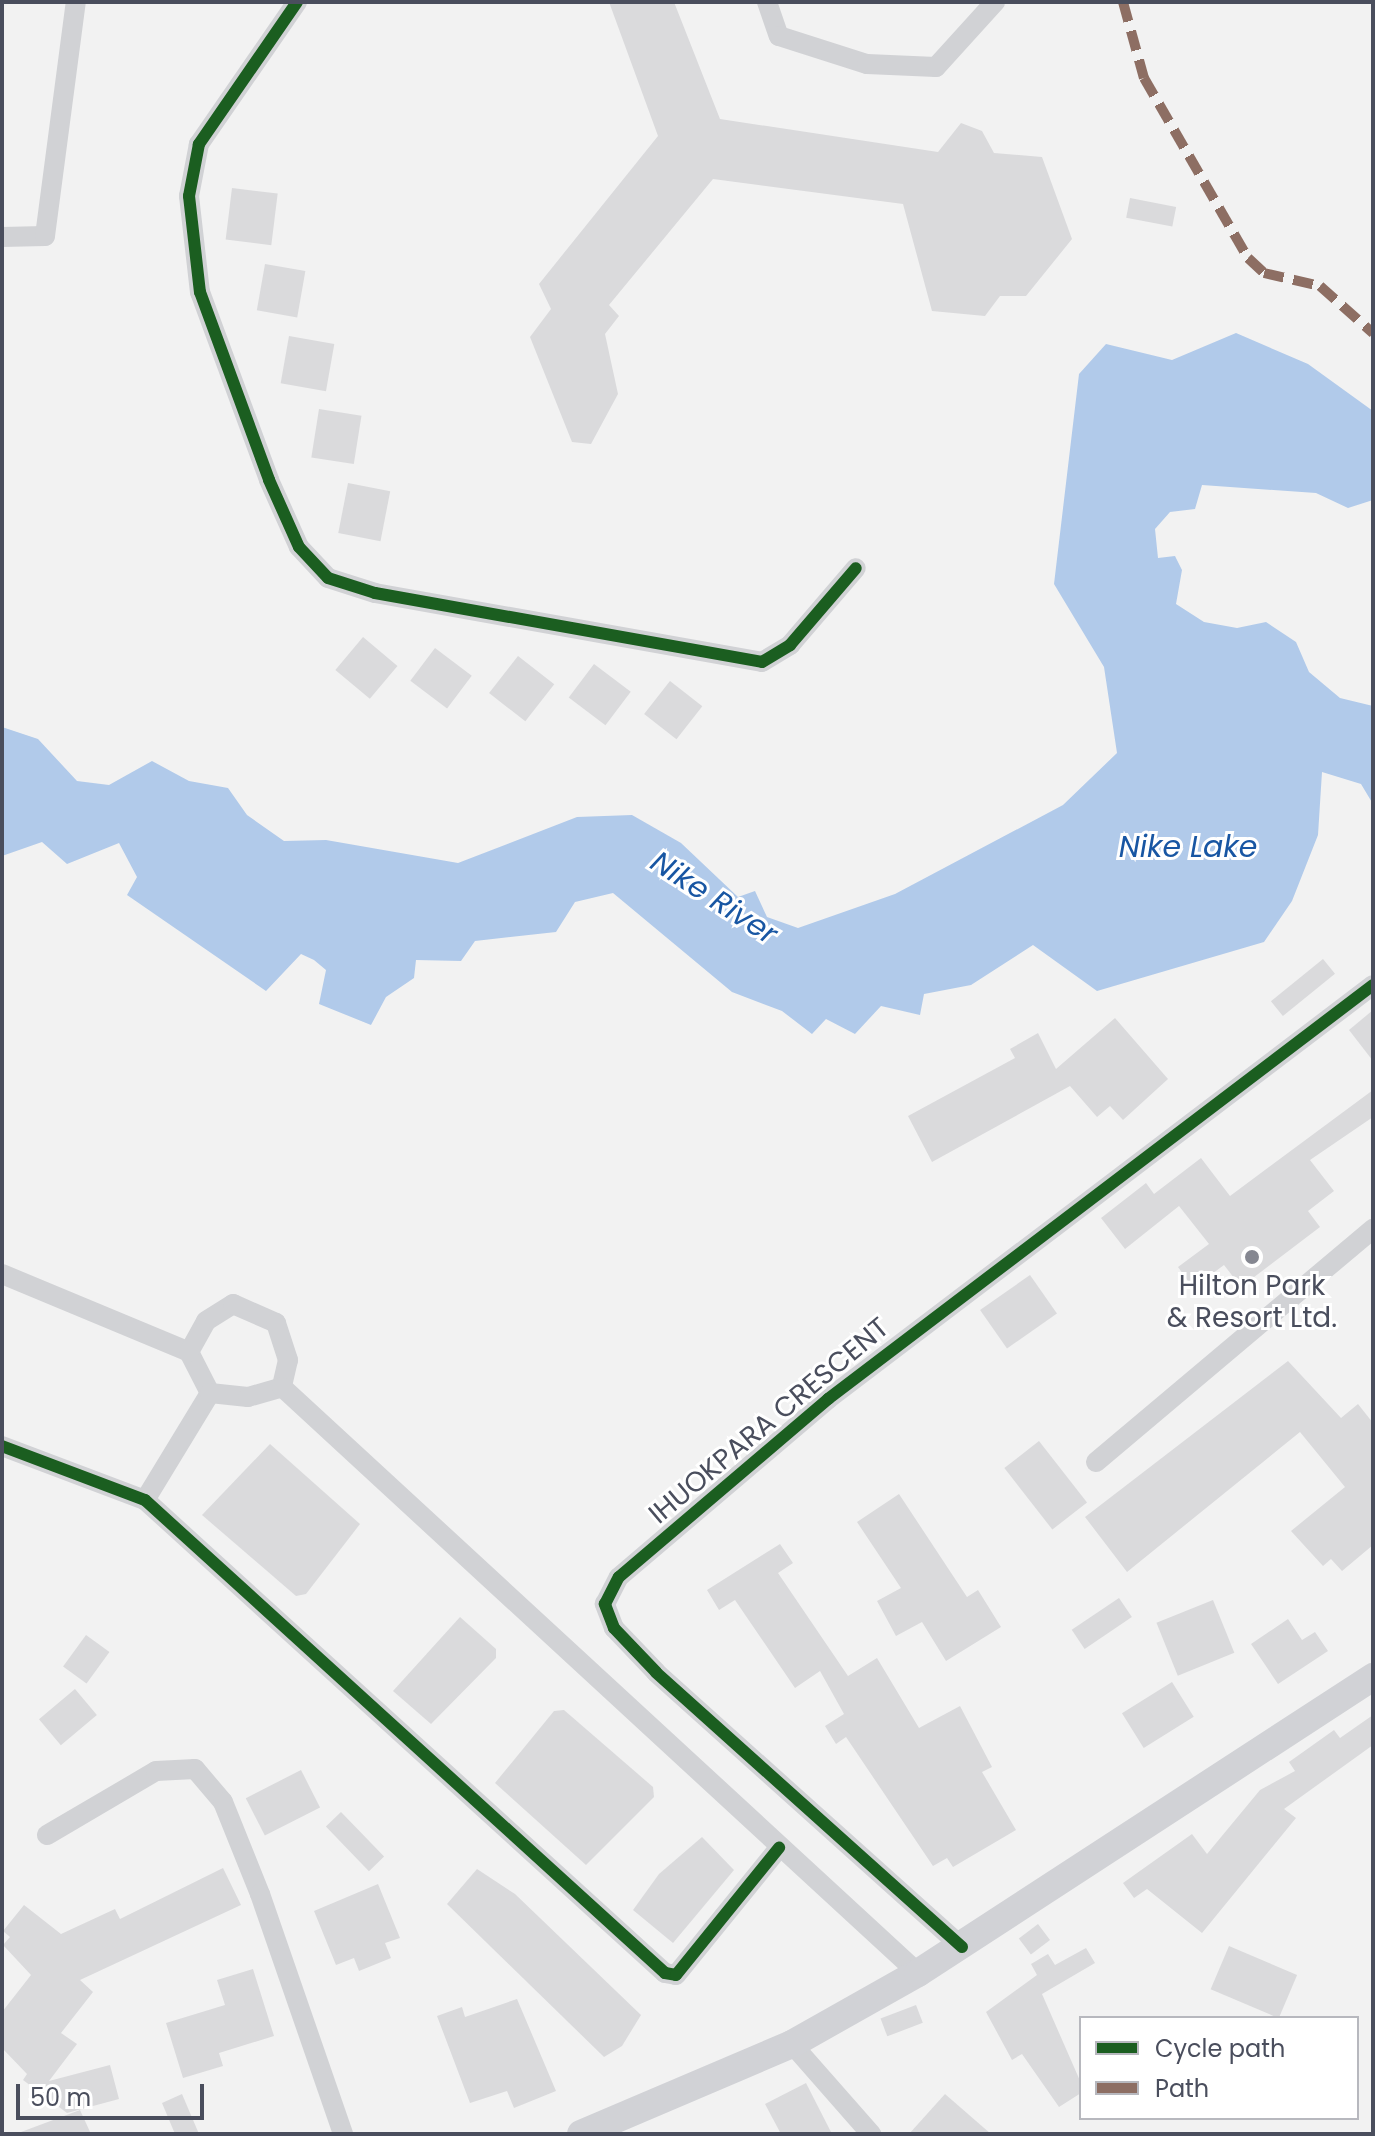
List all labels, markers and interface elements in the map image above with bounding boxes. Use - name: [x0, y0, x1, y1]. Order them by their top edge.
- water label: Nike Lake: [1119, 829, 1257, 865]
- water label: Nike River: [644, 844, 784, 952]
- marker: Hilton Park & Resort Ltd.: [1243, 1248, 1261, 1266]
- place label: Hilton Park & Resort Ltd.: [1167, 1269, 1337, 1335]
- street label: IHUOKPARA CRESCENT: [642, 1311, 896, 1531]
- legend: [1079, 2016, 1359, 2120]
- text: Cycle path: [1155, 2032, 1285, 2065]
- scale bar: [20, 2068, 208, 2118]
- text: Path: [1155, 2072, 1209, 2105]
- text: 50 m: [30, 2081, 91, 2114]

